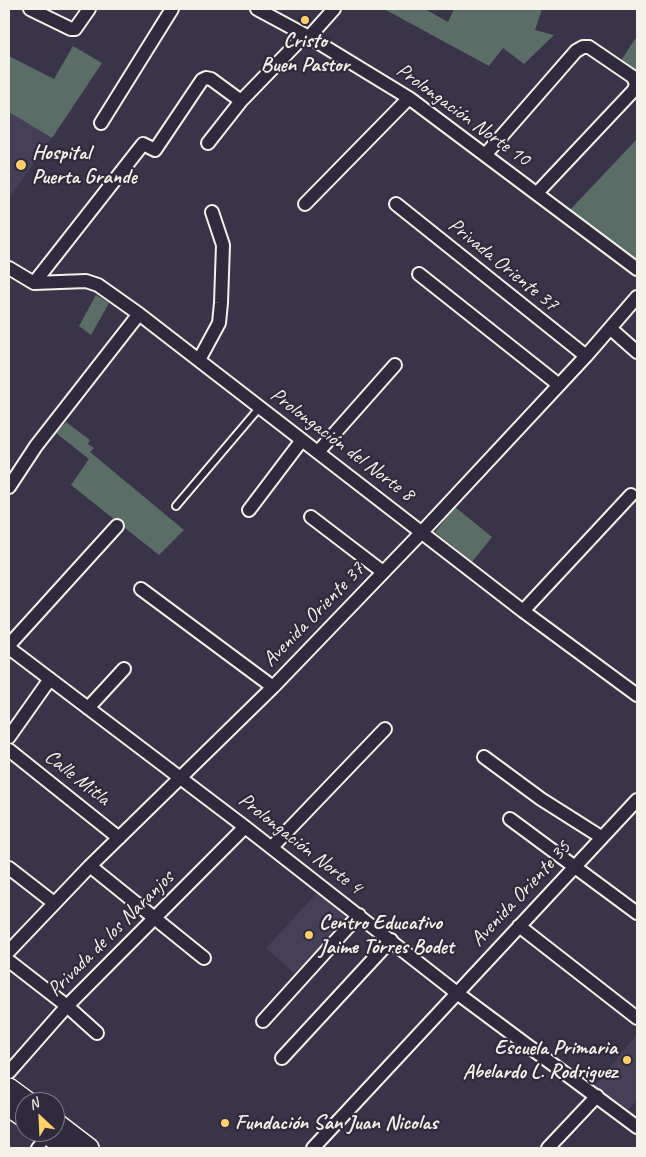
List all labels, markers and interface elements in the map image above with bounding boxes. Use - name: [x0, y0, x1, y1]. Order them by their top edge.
- marker: Cristo Buen Pastor: [299, 14, 311, 26]
- place label: Cristo Buen Pastor: [261, 28, 349, 78]
- street label: Prolongación Norte 10: [391, 58, 535, 172]
- place label: Hospital Puerta Grande: [32, 140, 137, 190]
- marker: Hospital Puerta Grande: [14, 158, 28, 172]
- street label: Privada Oriente 37: [443, 213, 563, 317]
- street label: Prolongación del Norte 8: [265, 383, 419, 507]
- street label: Avenida Oriente 37: [258, 557, 370, 673]
- street label: Calle Mitla: [39, 745, 115, 811]
- street label: Prolongación Norte 4: [233, 788, 367, 900]
- street label: Avenida Oriente 35: [466, 836, 576, 952]
- street label: Privada de los Naranjos: [43, 866, 179, 1002]
- place label: Centro Educativo Jaime Torres Bodet: [319, 910, 454, 960]
- marker: Centro Educativo Jaime Torres Bodet: [303, 929, 315, 941]
- place label: Escuela Primaria Abelardo L. Rodriguez: [463, 1035, 617, 1085]
- marker: Escuela Primaria Abelardo L. Rodriguez: [621, 1054, 633, 1066]
- north arrow: [15, 1092, 65, 1142]
- text: N: [26, 1094, 41, 1113]
- place label: Fundación San Juan Nicolas: [235, 1110, 438, 1136]
- marker: Fundación San Juan Nicolas: [219, 1117, 231, 1129]

